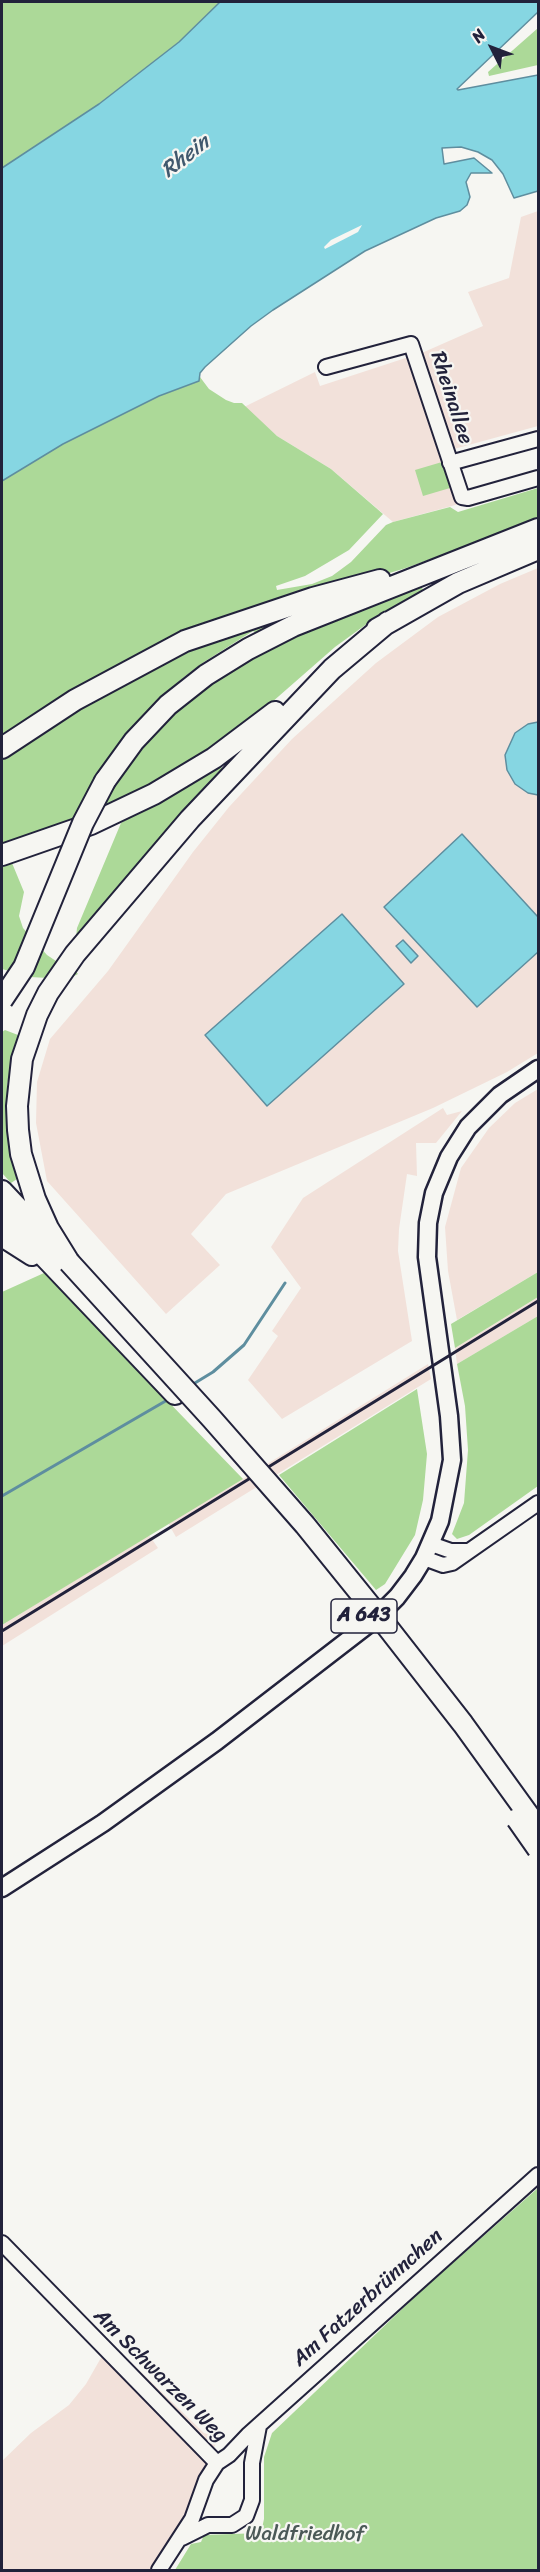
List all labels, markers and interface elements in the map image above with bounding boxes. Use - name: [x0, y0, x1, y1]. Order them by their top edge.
- north arrow: [462, 18, 522, 78]
- text: N: [464, 22, 493, 49]
- water label: Rhein: [157, 130, 215, 184]
- street label: Rheinallee: [424, 349, 478, 447]
- road number: A 643: [331, 1599, 397, 1633]
- street label: Am Fatzerbrünnchen: [288, 2224, 448, 2372]
- street label: Am Schwarzen Weg: [88, 2304, 232, 2448]
- park label: Waldfriedhof: [245, 2522, 365, 2548]

